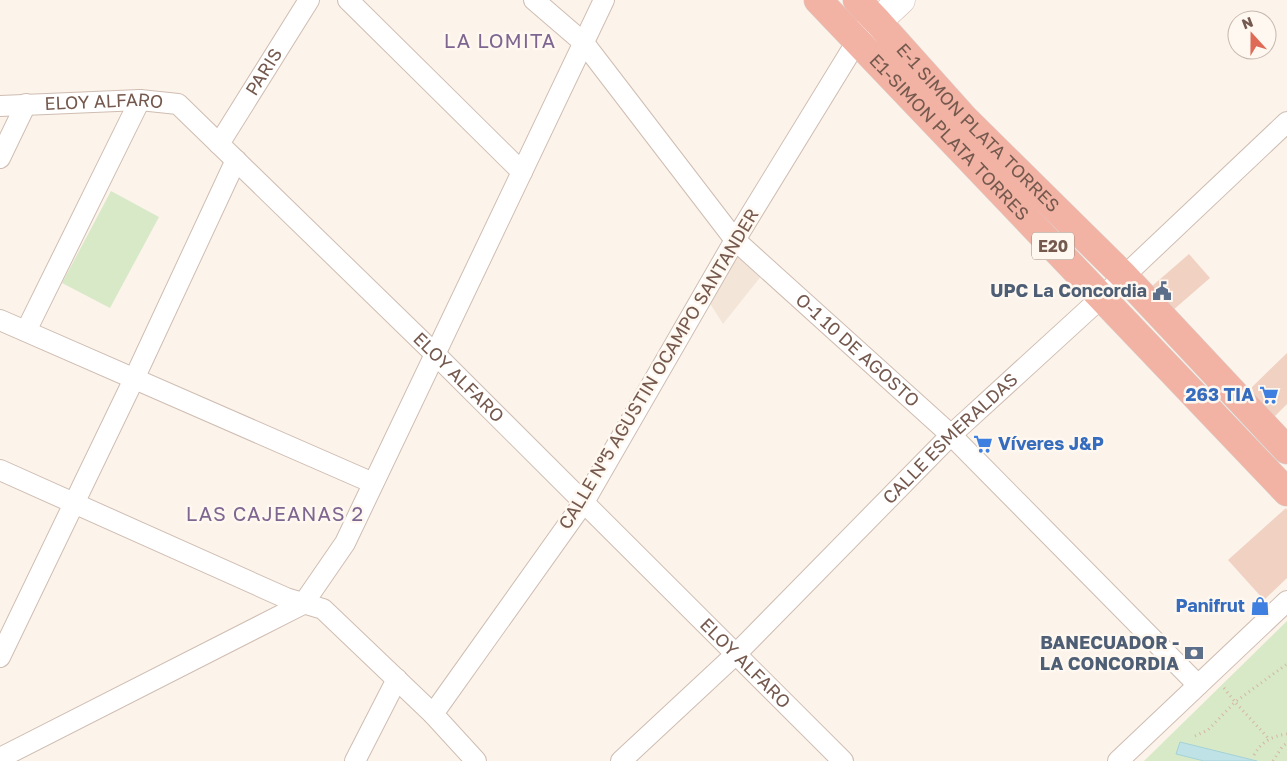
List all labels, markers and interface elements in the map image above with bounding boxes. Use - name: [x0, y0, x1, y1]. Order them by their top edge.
- north arrow: [1227, 10, 1277, 60]
- text: N: [1239, 13, 1255, 32]
- district label: LA LOMITA: [444, 28, 556, 52]
- street label: E-1 SIMON PLATA TORRES: [892, 38, 1065, 216]
- street label: PARIS: [240, 44, 286, 99]
- street label: E1-SIMON PLATA TORRES: [865, 49, 1034, 225]
- street label: ELOY ALFARO: [44, 88, 164, 114]
- street label: CALLE Nº5 AGUSTIN OCAMPO SANTANDER: [553, 204, 763, 533]
- road number: E20: [1032, 232, 1074, 260]
- place label: UPC La Concordia: [990, 279, 1147, 301]
- public building icon: UPC La Concordia: [1151, 280, 1173, 302]
- street label: O-1 10 DE AGOSTO: [792, 288, 924, 411]
- street label: ELOY ALFARO: [409, 327, 509, 426]
- street label: CALLE ESMERALDAS: [878, 368, 1022, 508]
- place label: 263 TIA: [1186, 383, 1254, 405]
- supermarket icon: 263 TIA: [1258, 384, 1280, 406]
- place label: Víveres J&P: [998, 432, 1104, 454]
- supermarket icon: Víveres J&P: [972, 433, 994, 455]
- district label: LAS CAJEANAS 2: [186, 501, 364, 525]
- place label: Panifrut: [1175, 594, 1245, 616]
- shop icon: Panifrut: [1249, 595, 1271, 617]
- street label: ELOY ALFARO: [696, 613, 796, 713]
- place label: BANECUADOR - LA CONCORDIA: [1040, 631, 1179, 674]
- bank icon: BANECUADOR - LA CONCORDIA: [1183, 642, 1205, 664]

